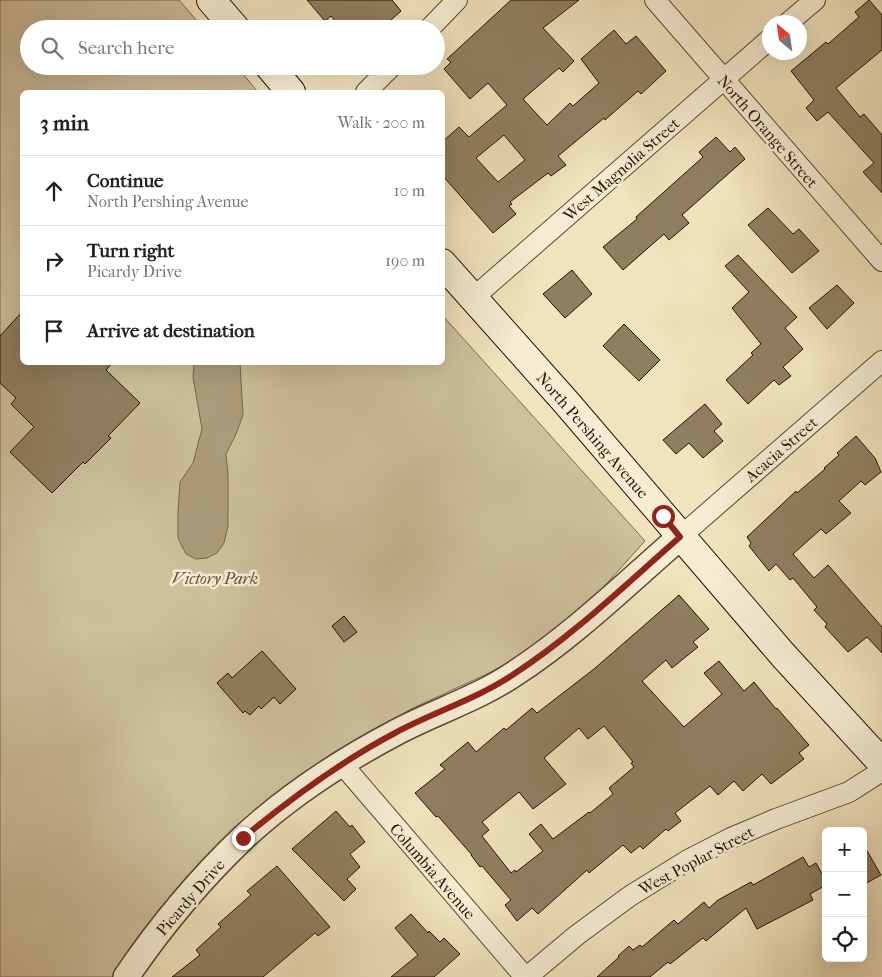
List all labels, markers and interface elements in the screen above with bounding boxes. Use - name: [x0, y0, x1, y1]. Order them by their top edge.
- north arrow: [762, 15, 807, 60]
- search box: [20, 20, 445, 75]
- icon: search: [38, 34, 66, 62]
- text: Search here: [78, 37, 174, 59]
- street label: North Orange Street: [713, 71, 822, 192]
- text: 3 min: [40, 111, 89, 135]
- text: Walk · 200 m: [338, 113, 425, 132]
- street label: West Magnolia Street: [559, 114, 684, 226]
- text: Continue: [87, 170, 163, 192]
- icon: ahead: [40, 177, 68, 205]
- text: 10 m: [394, 181, 425, 200]
- text: North Pershing Avenue: [87, 192, 248, 211]
- text: Turn right: [87, 240, 174, 262]
- icon: right: [40, 247, 68, 275]
- text: 190 m: [385, 251, 425, 270]
- text: Picardy Drive: [87, 262, 182, 281]
- icon: arrive: [40, 317, 68, 345]
- text: Arrive at destination: [87, 320, 255, 342]
- street label: North Pershing Avenue: [533, 368, 653, 503]
- street label: Acacia Street: [741, 413, 822, 487]
- route start: [652, 505, 675, 528]
- park label: Victory Park: [172, 569, 258, 588]
- street label: Columbia Avenue: [386, 819, 479, 923]
- street label: West Poplar Street: [634, 822, 757, 899]
- route end: [232, 827, 255, 850]
- map controls: [822, 827, 867, 962]
- button: +: [822, 827, 867, 872]
- street label: Picardy Drive: [152, 855, 229, 939]
- button: −: [822, 872, 867, 917]
- button: locate: [822, 917, 867, 962]

